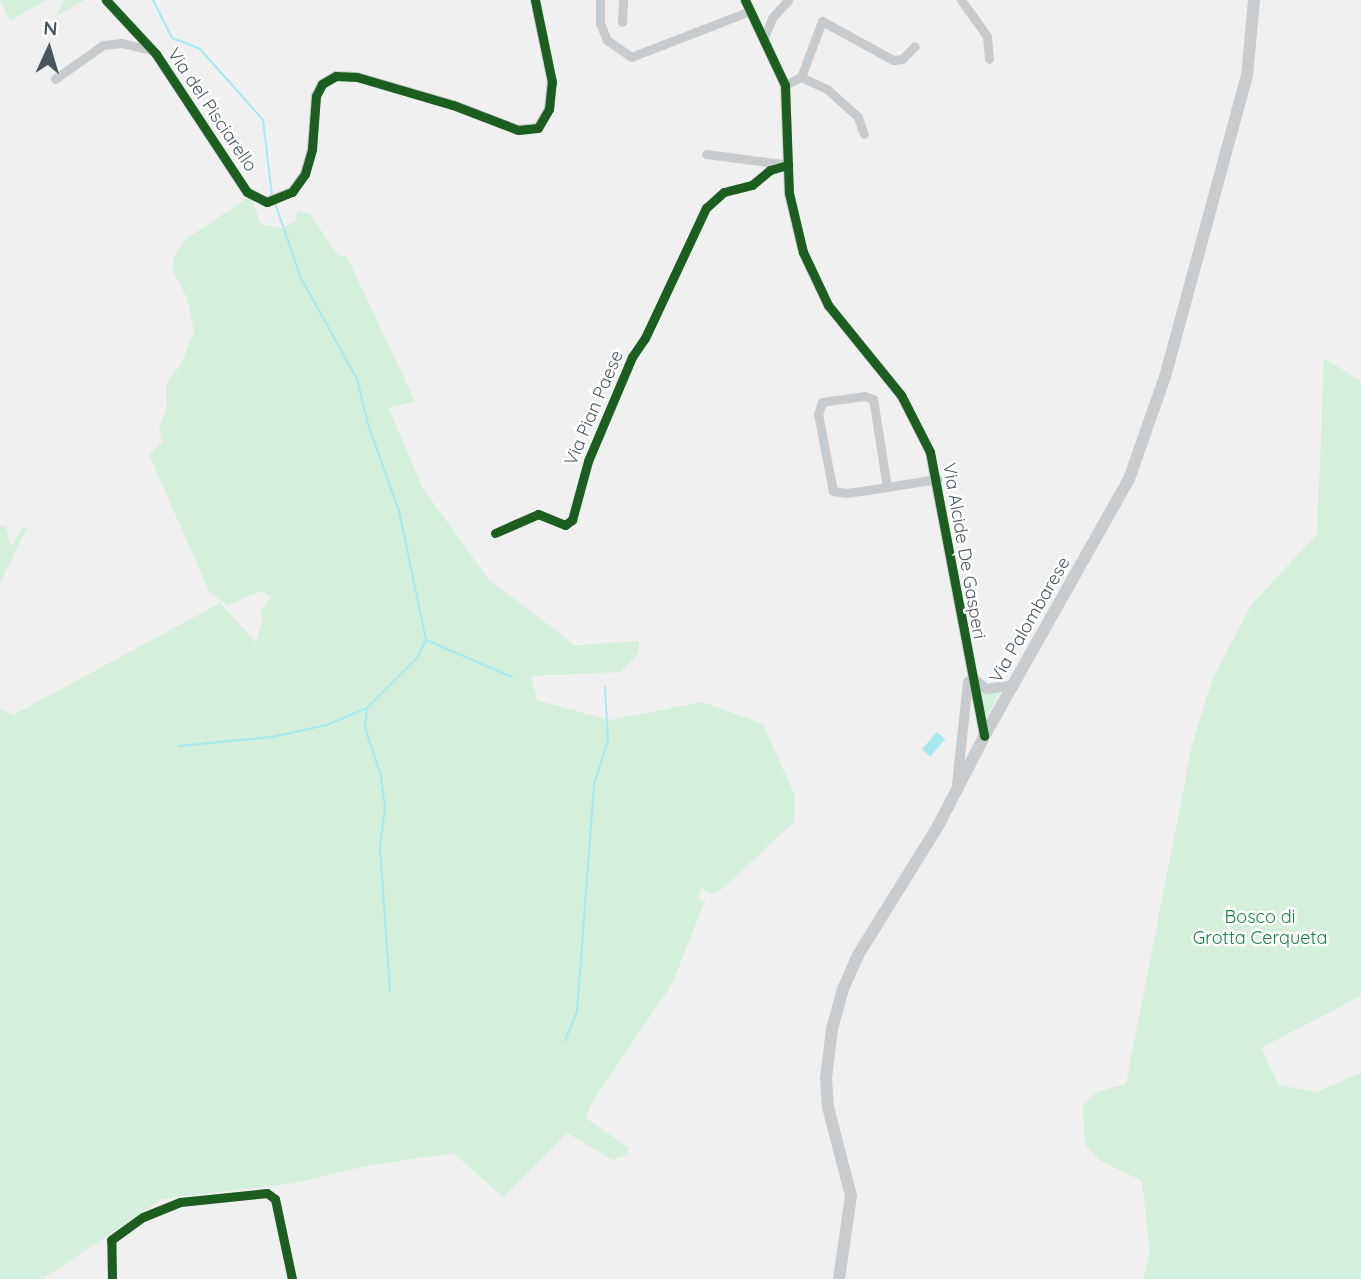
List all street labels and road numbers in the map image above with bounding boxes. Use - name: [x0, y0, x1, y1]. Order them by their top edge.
- street label: Via del Pisciarello: [163, 44, 261, 176]
- street label: Via Pian Paese: [560, 347, 628, 469]
- street label: Via Alcide De Gasperi: [938, 461, 990, 641]
- street label: Via Palombarese: [985, 553, 1075, 687]

